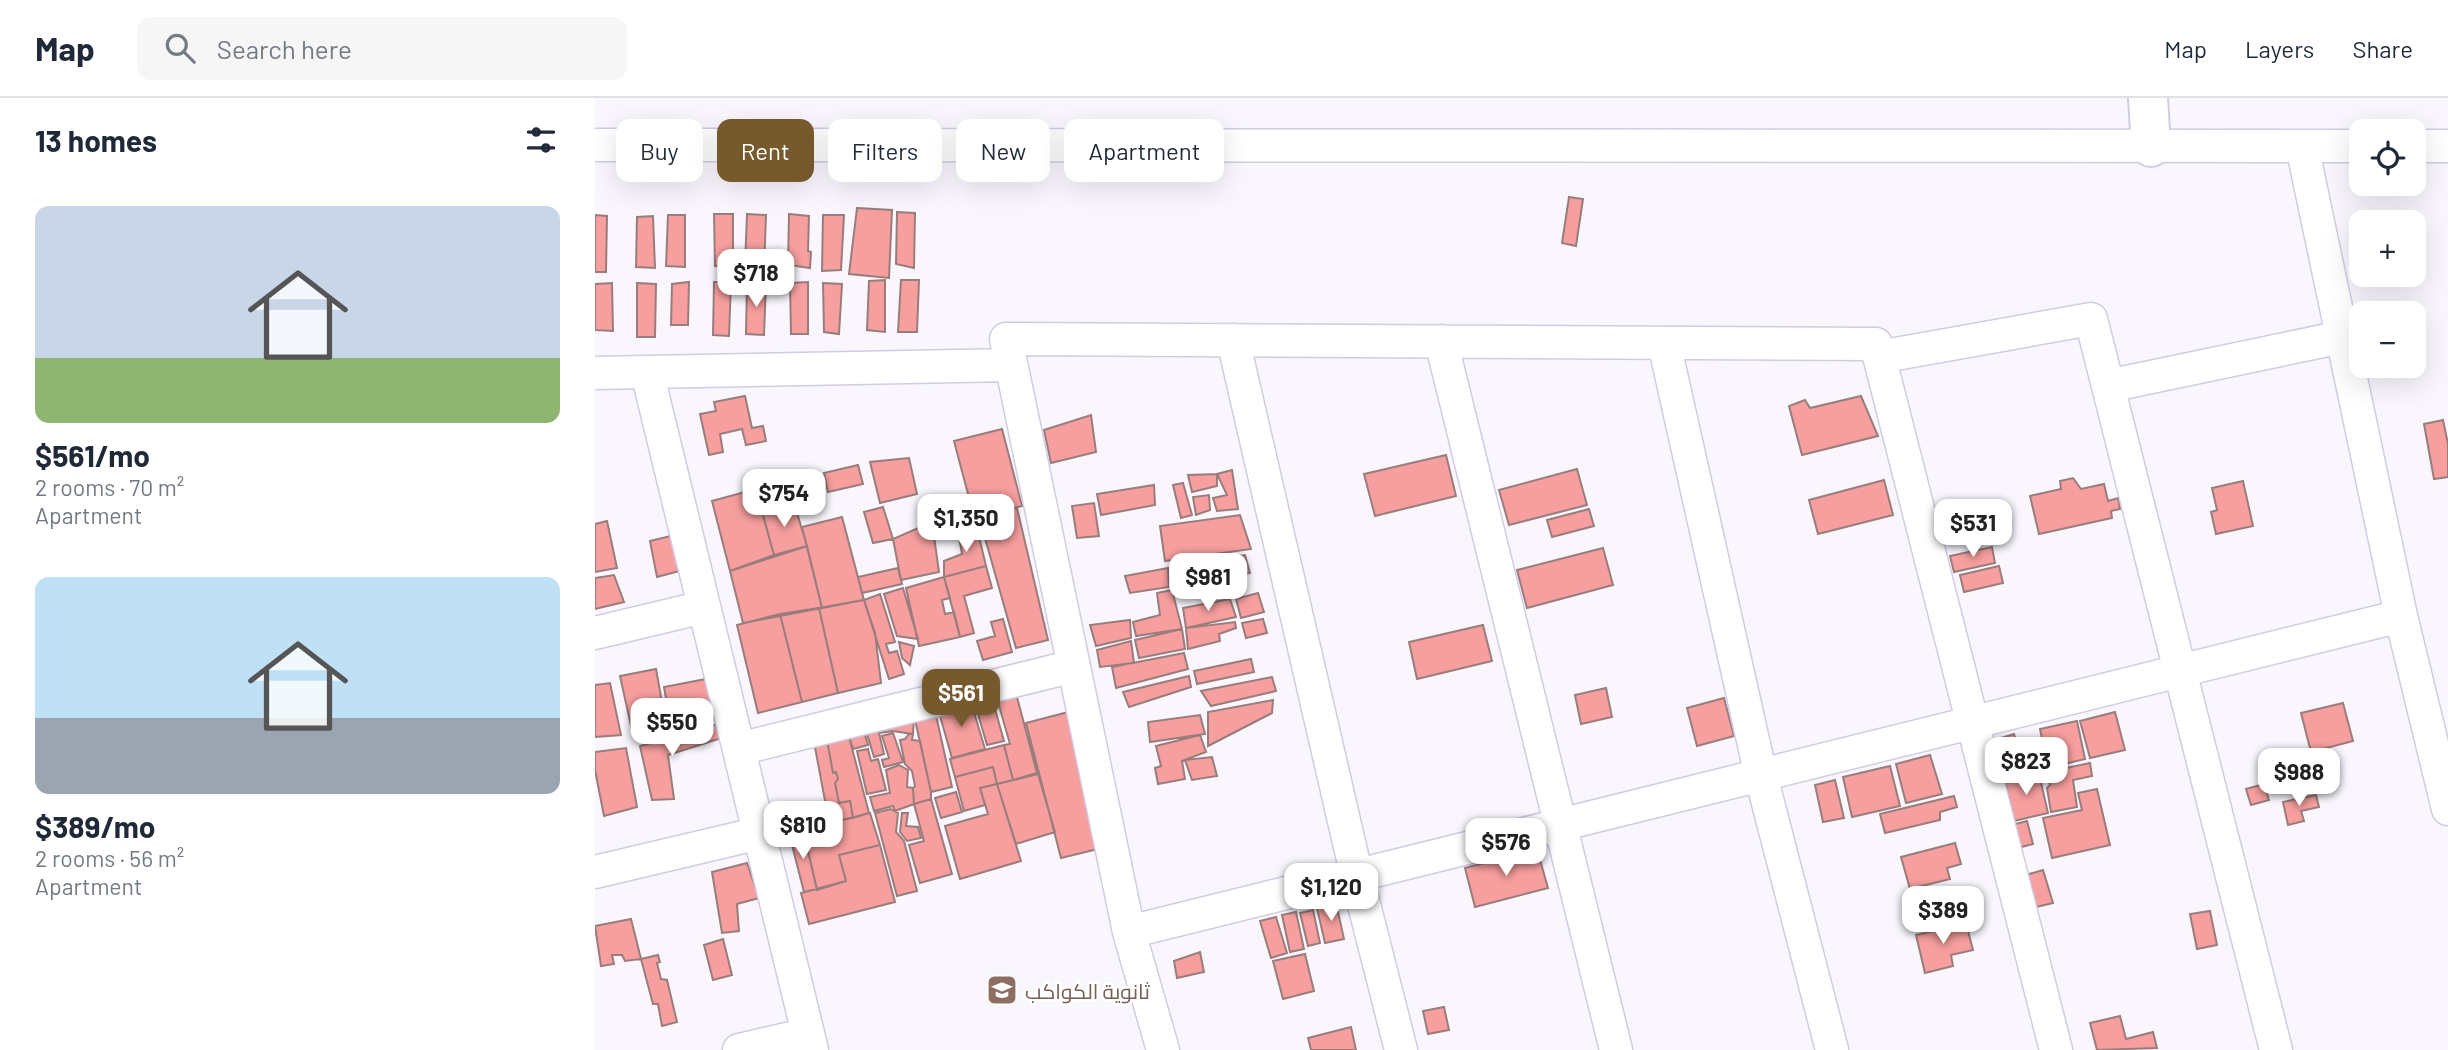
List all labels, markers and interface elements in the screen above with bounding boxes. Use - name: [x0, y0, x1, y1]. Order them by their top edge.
- search box: [137, 17, 627, 80]
- text: Map: [35, 28, 95, 68]
- icon: search: [161, 29, 199, 67]
- text: Search here: [217, 33, 352, 64]
- text: Map: [2164, 34, 2207, 63]
- text: Layers: [2245, 34, 2314, 63]
- text: Share: [2352, 34, 2413, 63]
- chip: Buy: [616, 119, 703, 182]
- chip: Rent: [717, 119, 814, 182]
- chip: Filters: [828, 119, 942, 182]
- chip: New: [956, 119, 1050, 182]
- chip: Apartment: [1064, 119, 1224, 182]
- map controls: [2349, 119, 2426, 378]
- button: locate: [2349, 119, 2426, 196]
- icon: filters: [522, 121, 560, 159]
- text: 13 homes: [35, 122, 157, 158]
- button: +: [2349, 210, 2426, 287]
- pin: $718: [715, 250, 797, 309]
- icon: home: [235, 252, 361, 378]
- text: $718: [733, 258, 779, 286]
- button: −: [2349, 301, 2426, 378]
- text: $561/mo: [35, 437, 150, 473]
- pin: $754: [743, 470, 825, 529]
- text: 2 rooms · 70 m²: [35, 473, 184, 501]
- text: $754: [759, 478, 809, 506]
- pin: $1,350: [909, 494, 1023, 554]
- pin: $531: [1932, 500, 2014, 559]
- text: Apartment: [35, 501, 142, 529]
- text: $1,350: [933, 503, 999, 531]
- text: $531: [1950, 508, 1996, 536]
- pin: $981: [1167, 554, 1249, 613]
- text: $981: [1185, 562, 1231, 590]
- icon: home: [235, 623, 361, 749]
- pin: $561: [920, 670, 1002, 729]
- text: $561: [938, 678, 984, 706]
- pin: $550: [631, 698, 713, 758]
- text: $550: [646, 707, 698, 735]
- pin: $823: [1985, 738, 2067, 797]
- text: $823: [2001, 746, 2051, 774]
- pin: $988: [2258, 748, 2340, 808]
- text: $988: [2274, 757, 2324, 785]
- pin: $810: [762, 802, 844, 861]
- text: $389/mo: [35, 808, 156, 844]
- text: $810: [780, 810, 826, 838]
- pin: $576: [1465, 818, 1547, 878]
- text: $576: [1481, 827, 1531, 855]
- text: 2 rooms · 56 m²: [35, 844, 184, 872]
- pin: $1,120: [1274, 864, 1388, 923]
- text: Apartment: [35, 872, 142, 900]
- text: $1,120: [1300, 872, 1362, 900]
- pin: $389: [1902, 886, 1984, 946]
- text: $389: [1918, 895, 1968, 923]
- school or university icon: ثانوية الكواكب: [985, 973, 1019, 1007]
- place label: ثانوية الكواكب: [1025, 978, 1150, 1004]

